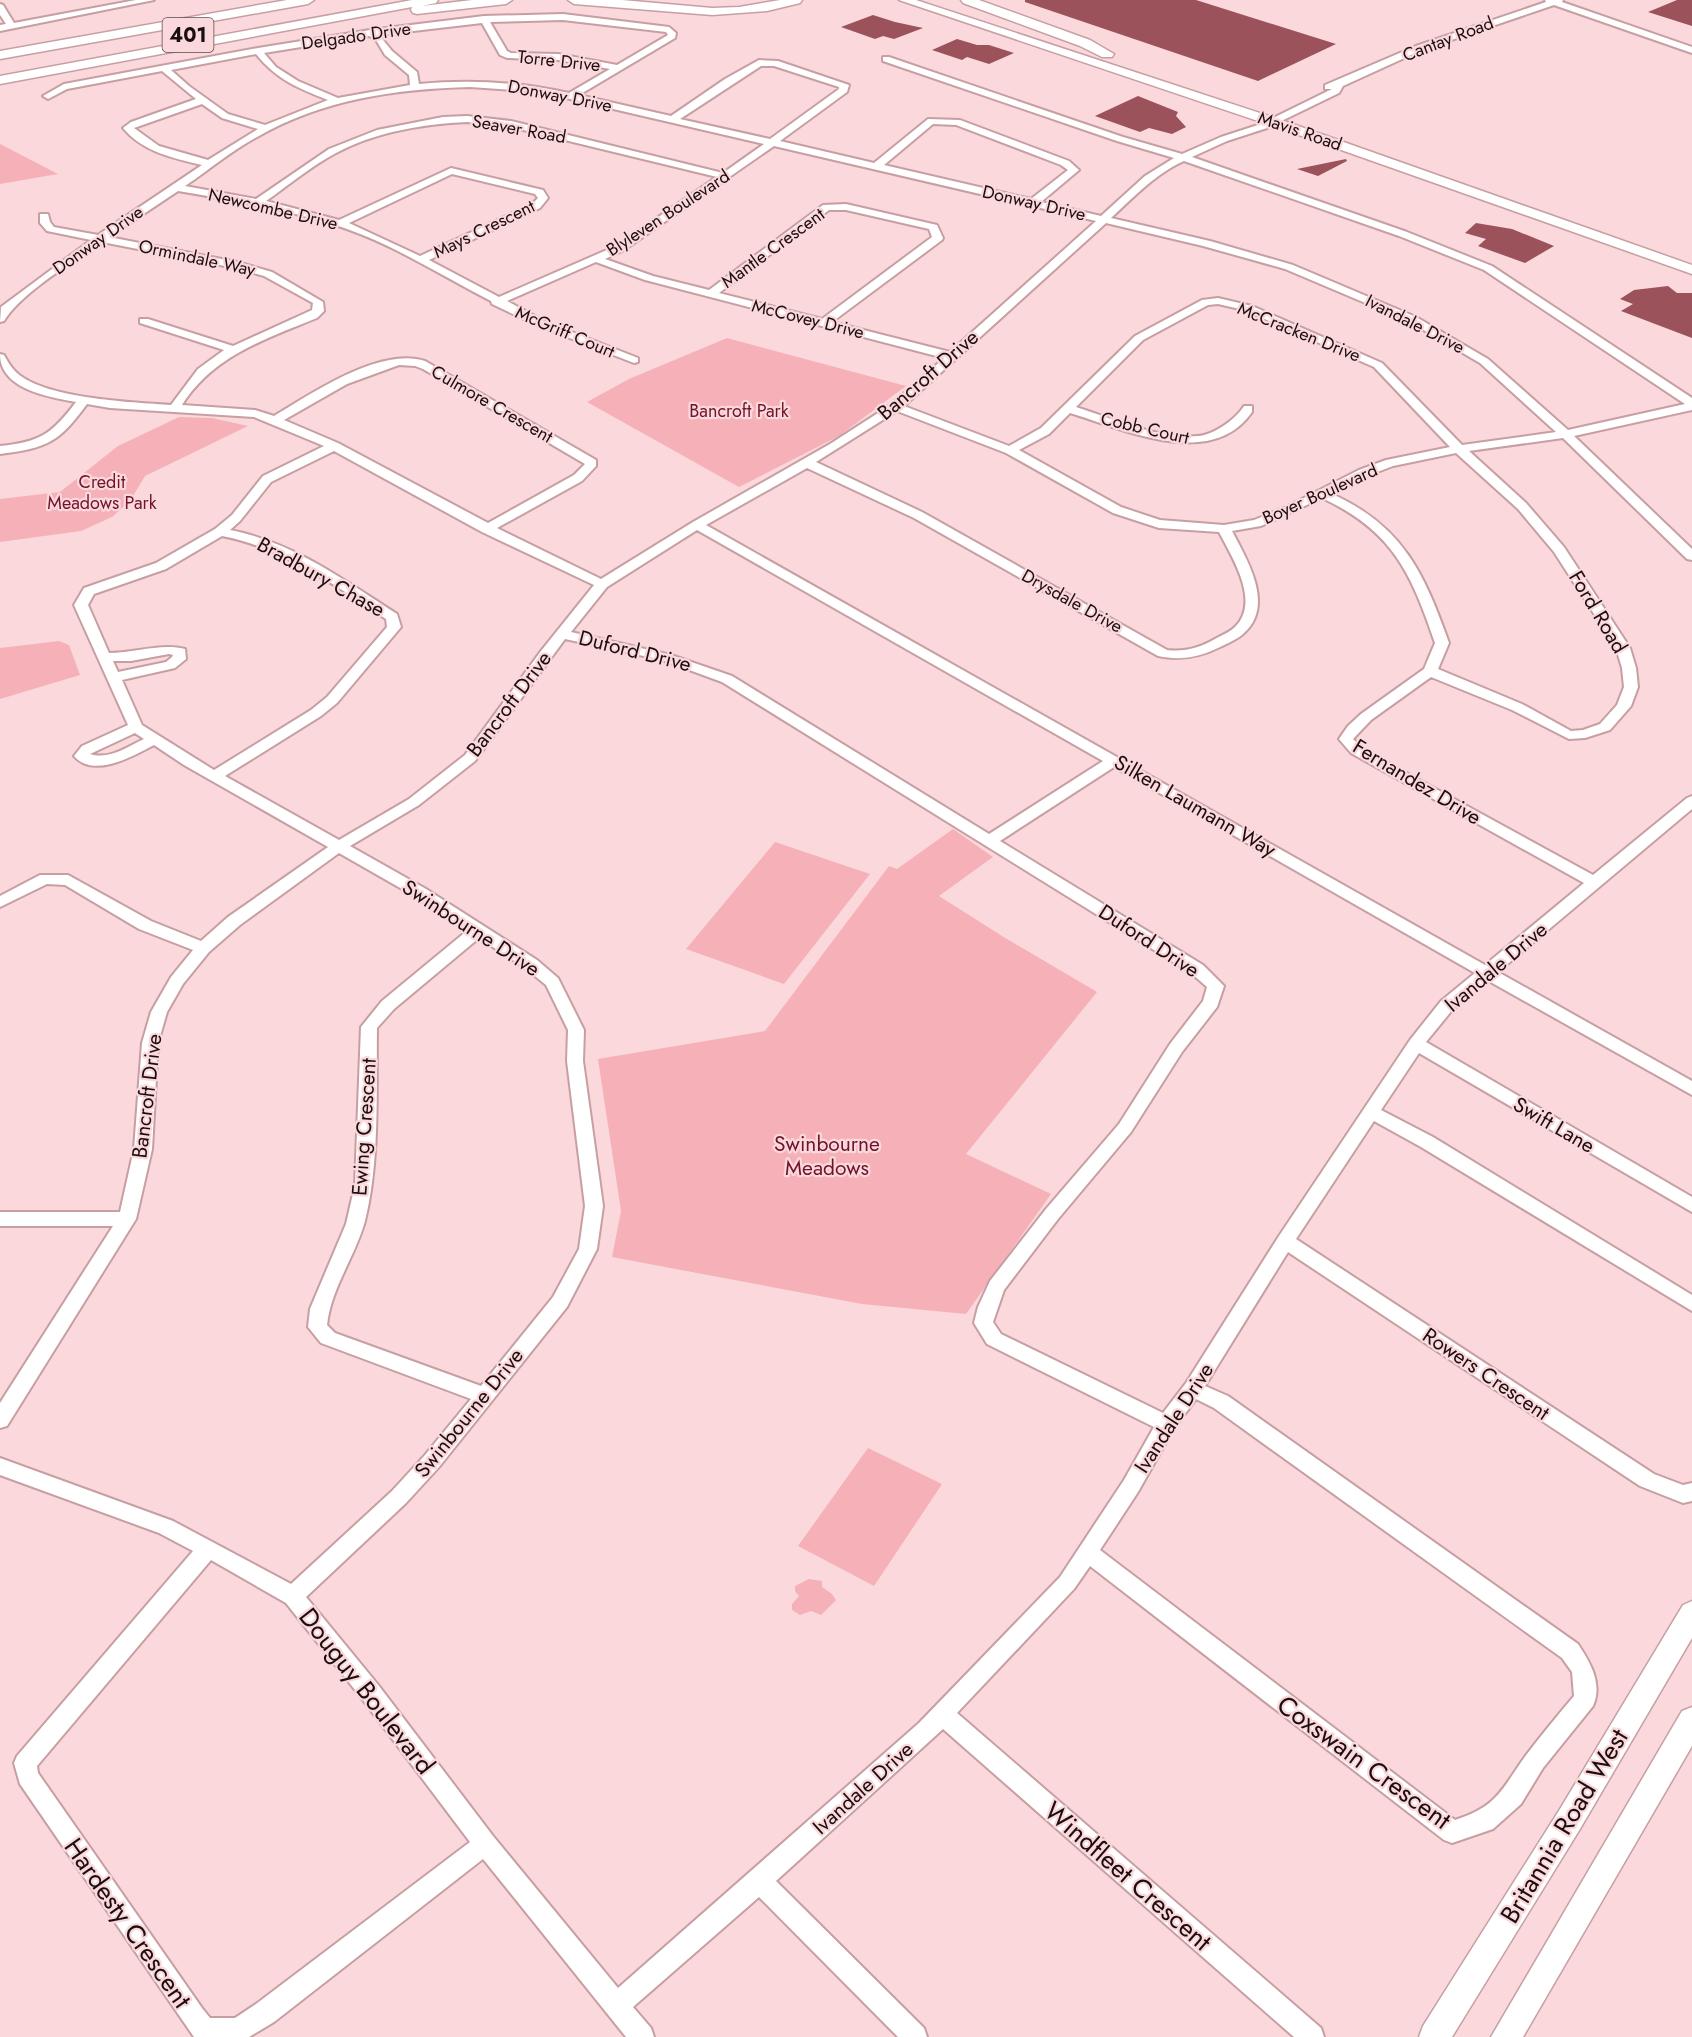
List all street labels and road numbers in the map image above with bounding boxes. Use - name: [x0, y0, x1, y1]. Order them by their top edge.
- street label: Cantay Road: [1399, 10, 1497, 68]
- street label: Delgado Drive: [300, 15, 412, 57]
- road number: 401: [162, 18, 213, 52]
- street label: Torre Drive: [516, 44, 602, 78]
- street label: Donway Drive: [506, 73, 614, 119]
- street label: Mavis Road: [1255, 105, 1345, 157]
- street label: Seaver Road: [470, 108, 568, 150]
- street label: Blyleven Boulevard: [601, 163, 735, 263]
- street label: Donway Drive: [980, 178, 1088, 228]
- street label: Newcombe Drive: [206, 181, 340, 237]
- street label: Mays Crescent: [429, 193, 540, 265]
- street label: Donway Drive: [47, 199, 149, 281]
- street label: Mantle Crescent: [716, 201, 831, 294]
- street label: Ormindale Way: [136, 233, 258, 283]
- street label: Ivandale Drive: [1361, 288, 1469, 360]
- street label: McCovey Drive: [749, 292, 867, 346]
- street label: McCracken Drive: [1234, 295, 1364, 369]
- street label: McGriff Court: [511, 299, 619, 365]
- street label: Bancroft Drive: [871, 322, 985, 427]
- street label: Culmore Crescent: [426, 359, 558, 450]
- street label: Cobb Court: [1098, 405, 1193, 451]
- street label: Boyer Boulevard: [1258, 457, 1382, 531]
- street label: Bradbury Chase: [252, 529, 391, 625]
- street label: Drysdale Drive: [1017, 563, 1127, 639]
- street label: Ford Road: [1561, 565, 1635, 659]
- street label: Duford Drive: [576, 623, 695, 680]
- street label: Bancroft Drive: [459, 645, 559, 763]
- street label: Fernandez Drive: [1347, 732, 1487, 832]
- street label: Silken Laumann Way: [1109, 747, 1282, 865]
- street label: Swinbourne Drive: [396, 872, 546, 984]
- street label: Duford Drive: [1093, 897, 1206, 985]
- street label: Ivandale Drive: [1438, 915, 1554, 1019]
- street label: Bancroft Drive: [124, 1032, 170, 1160]
- street label: Ewing Crescent: [344, 1057, 384, 1197]
- street label: Swift Lane: [1508, 1090, 1601, 1161]
- street label: Rowers Crescent: [1417, 1320, 1555, 1428]
- street label: Swinbourne Drive: [407, 1342, 531, 1484]
- street label: Ivandale Drive: [1127, 1357, 1221, 1479]
- street label: Douguy Boulevard: [290, 1600, 444, 1782]
- street label: Coxswain Crescent: [1269, 1686, 1460, 1839]
- street label: Britannia Road West: [1491, 1721, 1638, 1930]
- street label: Ivandale Drive: [806, 1735, 920, 1841]
- street label: Windfleet Crescent: [1036, 1792, 1221, 1960]
- street label: Hardesty Crescent: [55, 1830, 201, 2016]

